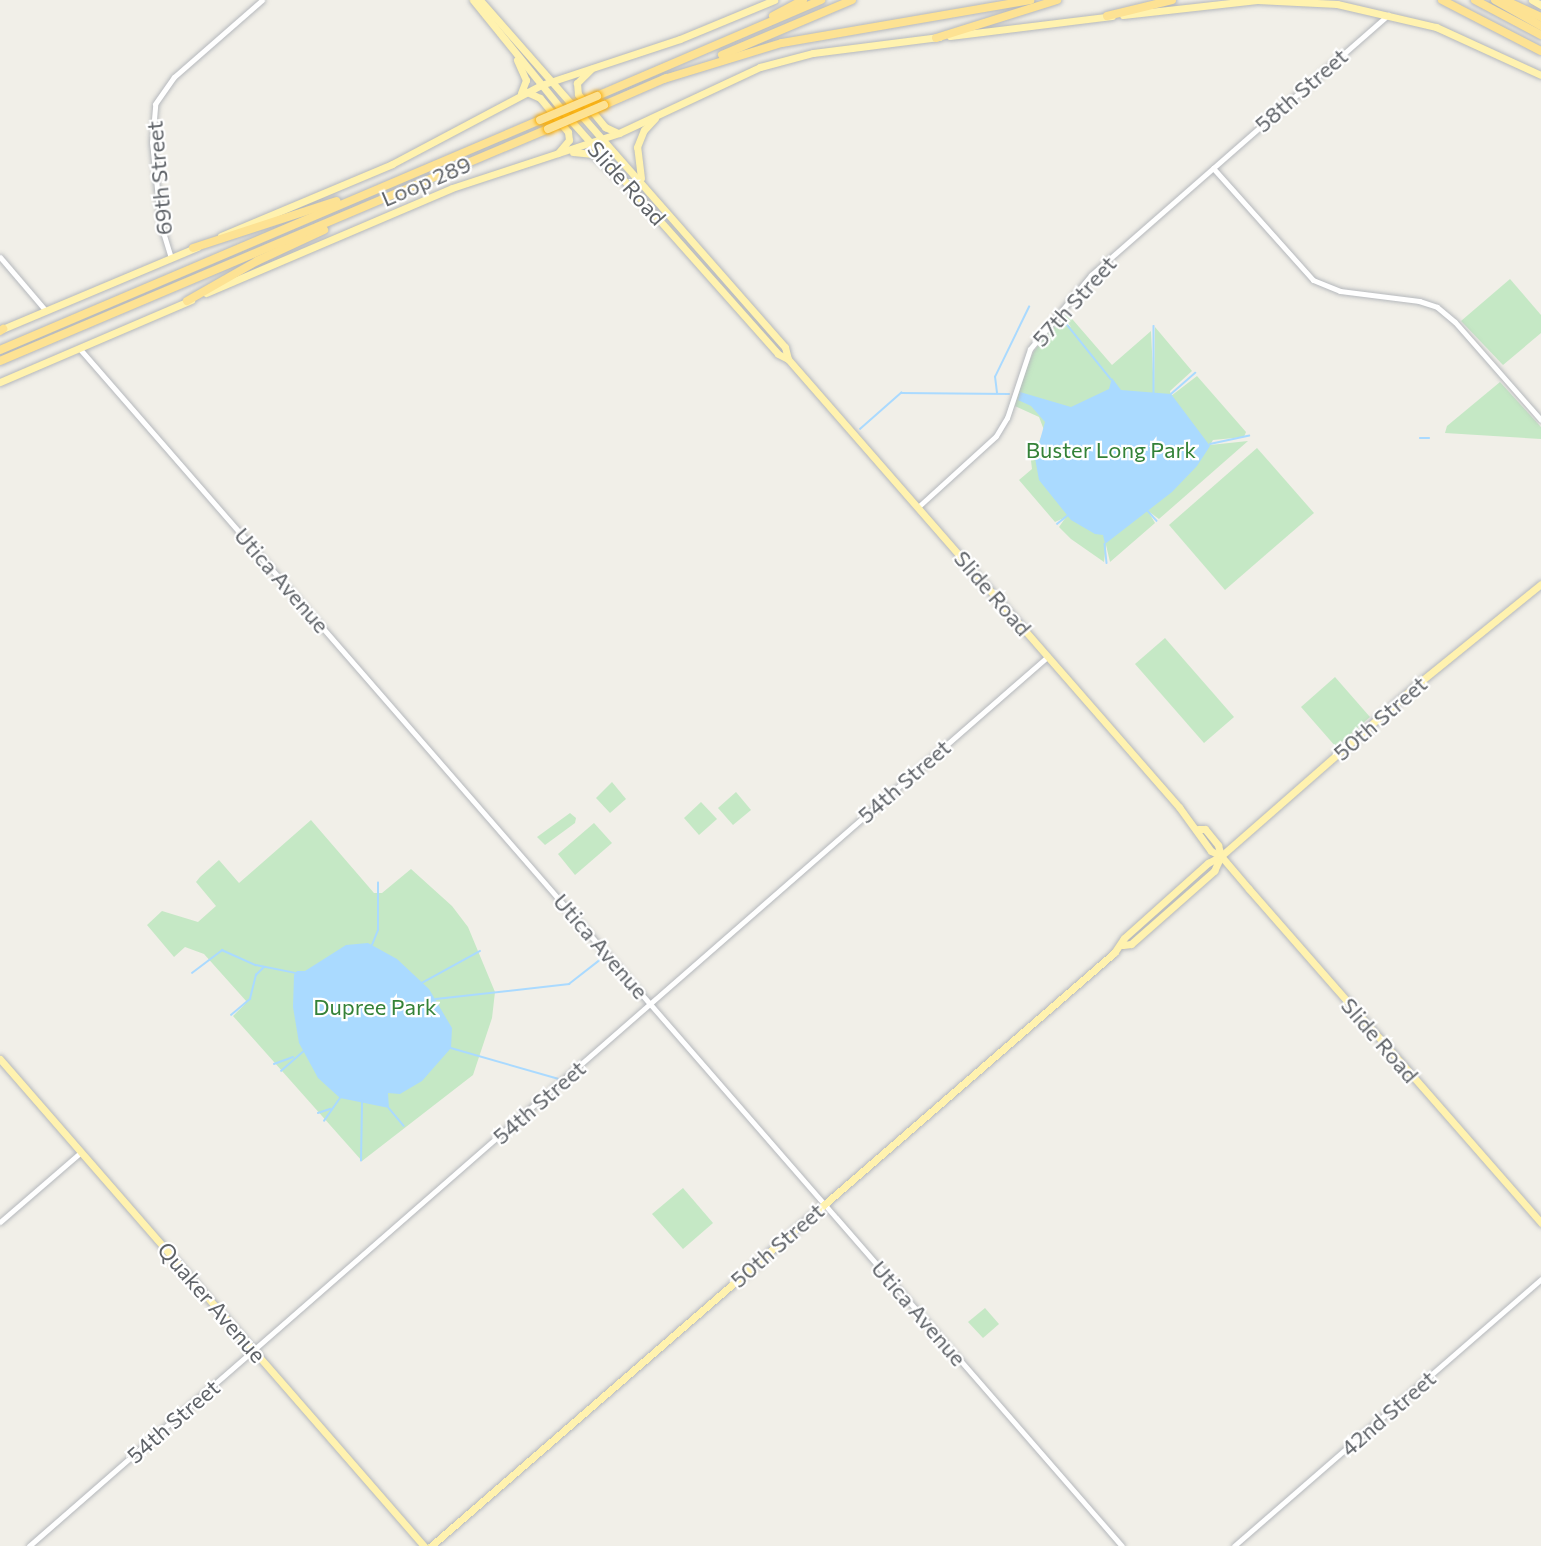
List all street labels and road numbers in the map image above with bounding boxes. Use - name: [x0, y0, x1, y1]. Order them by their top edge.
- street label: 58th Street: [1249, 43, 1353, 137]
- street label: 69th Street: [141, 120, 177, 236]
- street label: Slide Road: [582, 136, 672, 230]
- street label: Loop 289: [377, 150, 475, 212]
- street label: 57th Street: [1027, 250, 1121, 352]
- street label: Utica Avenue: [229, 522, 335, 638]
- street label: Slide Road: [949, 545, 1037, 641]
- street label: 50th Street: [1328, 670, 1432, 766]
- street label: 54th Street: [852, 734, 956, 828]
- street label: Utica Avenue: [548, 888, 654, 1004]
- street label: Slide Road: [1336, 992, 1424, 1088]
- street label: 54th Street: [487, 1055, 591, 1149]
- street label: 50th Street: [725, 1197, 829, 1293]
- street label: Quaker Avenue: [152, 1236, 272, 1368]
- street label: Utica Avenue: [866, 1255, 972, 1371]
- street label: 42nd Street: [1335, 1365, 1441, 1461]
- street label: 54th Street: [121, 1374, 225, 1468]

